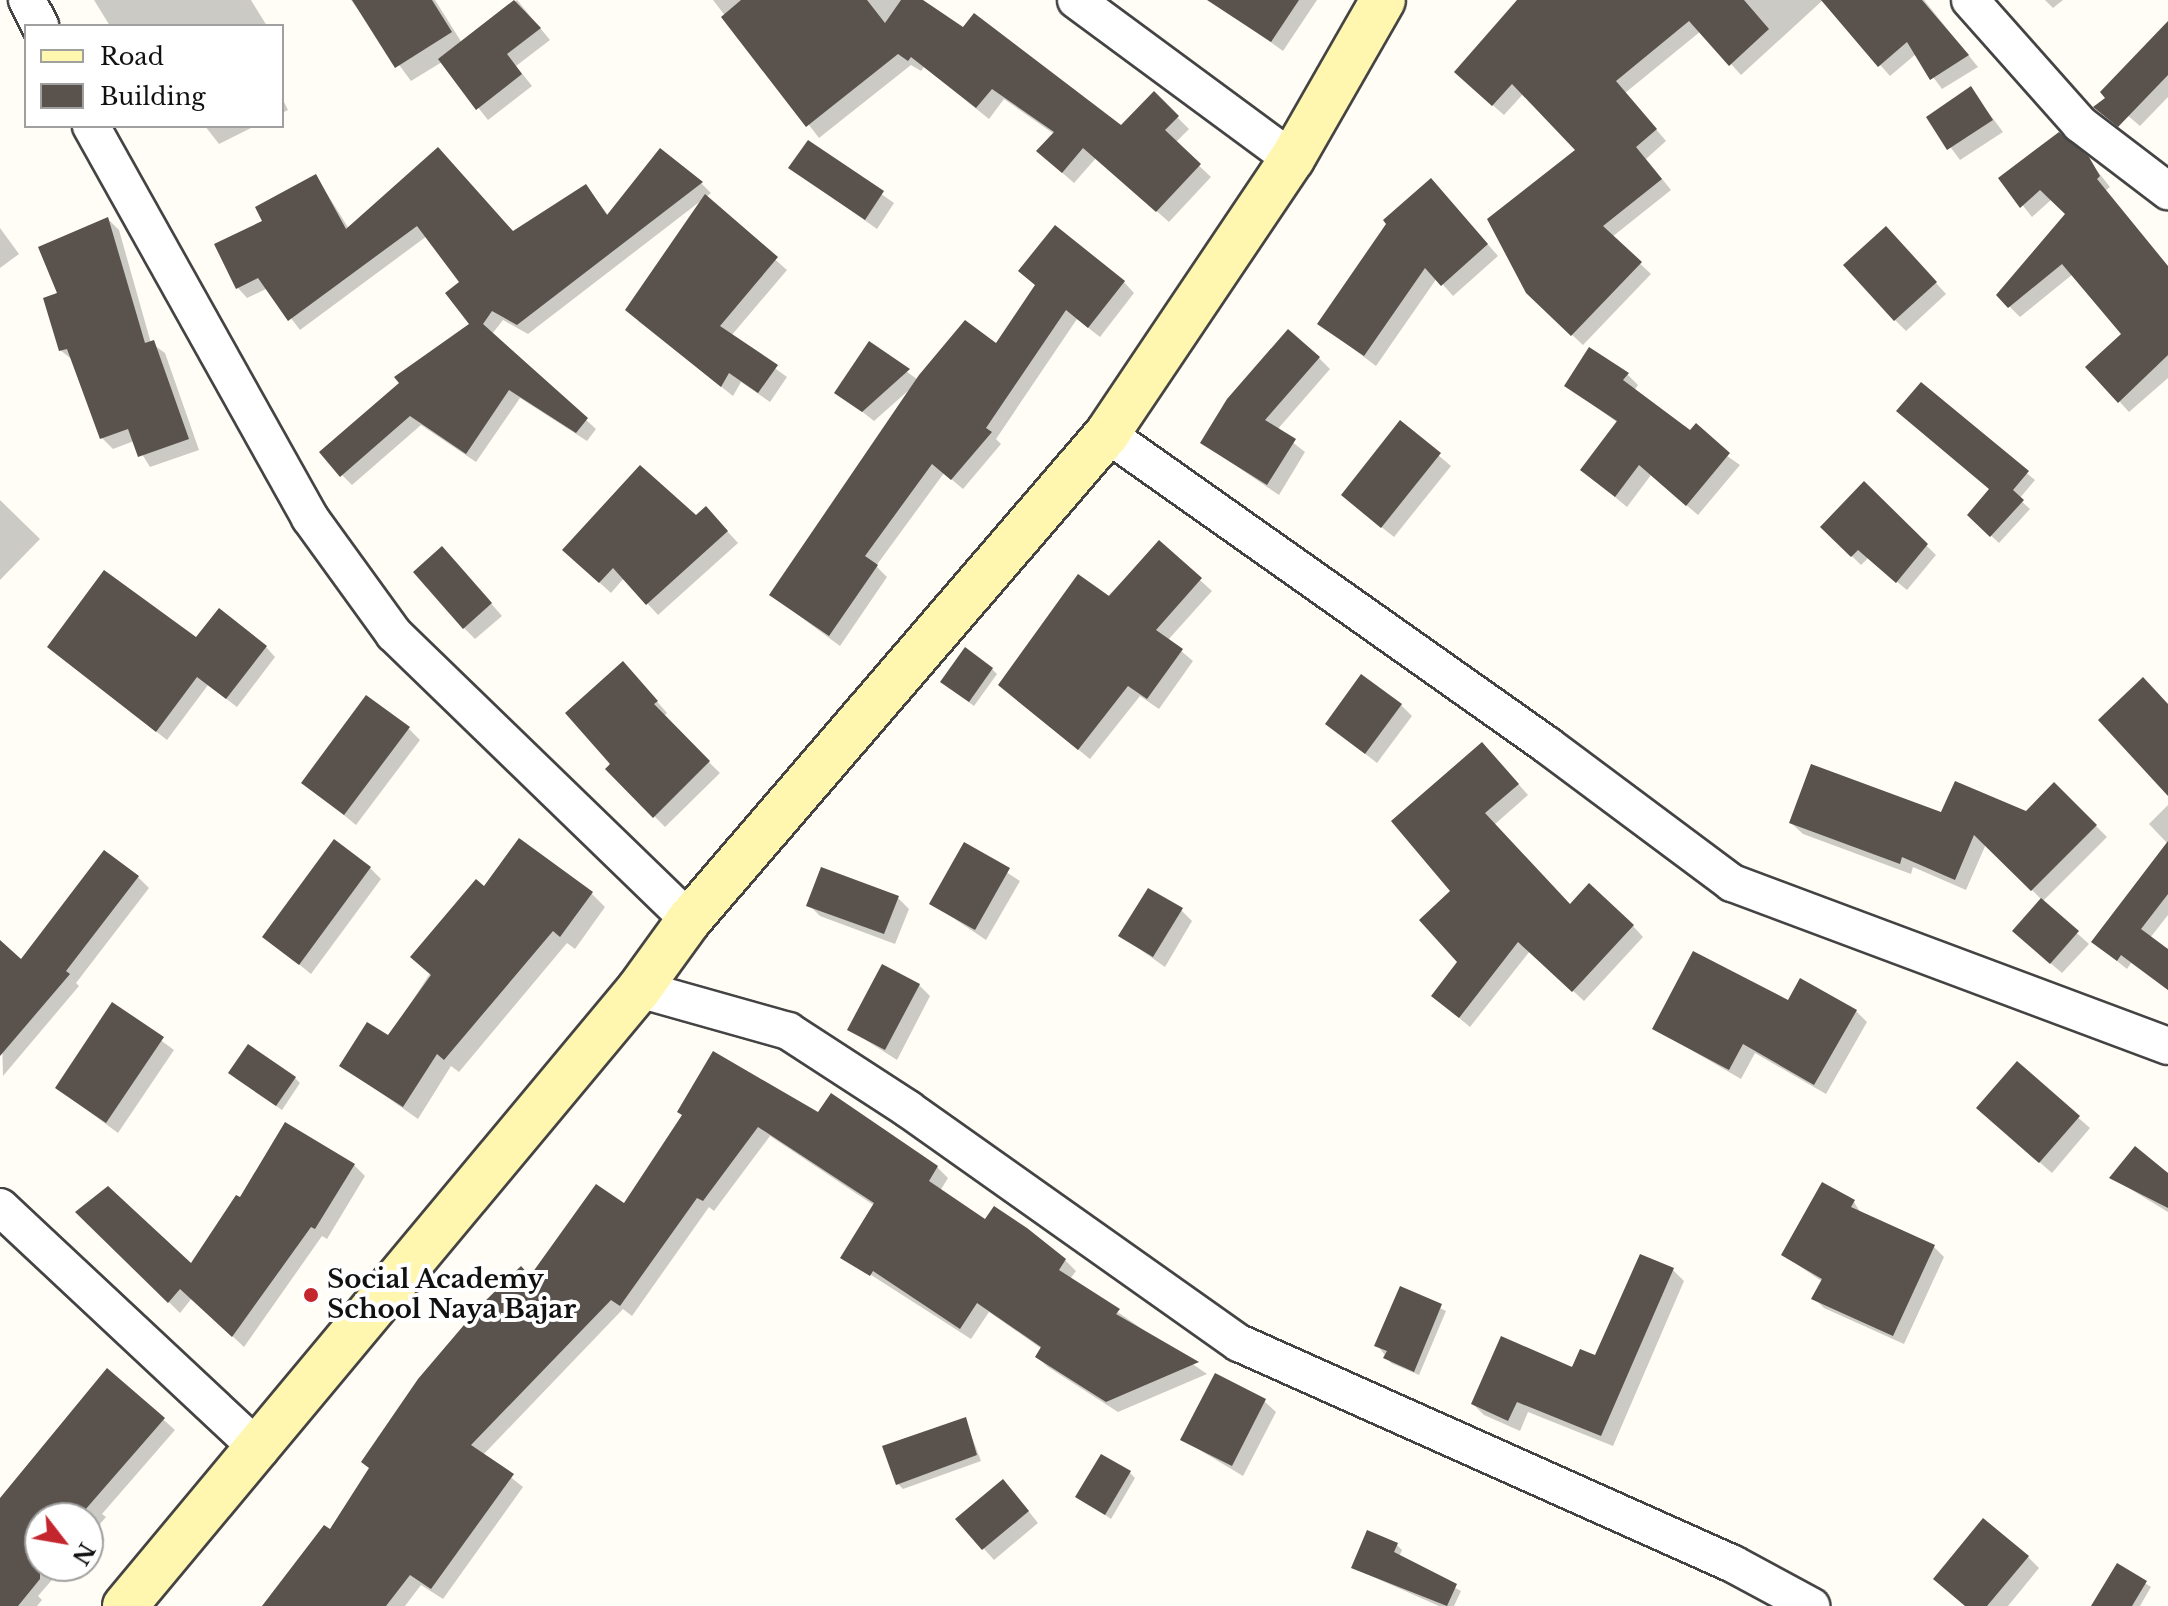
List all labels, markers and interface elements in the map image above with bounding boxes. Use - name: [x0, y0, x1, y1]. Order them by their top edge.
- legend: [24, 24, 284, 128]
- text: Road: [100, 42, 164, 71]
- text: Building: [100, 82, 206, 111]
- place label: Social Academy School Naya Bajar: [327, 1264, 576, 1326]
- marker: Social Academy School Naya Bajar: [302, 1286, 320, 1304]
- north arrow: [24, 1502, 104, 1582]
- text: N: [66, 1538, 100, 1569]

